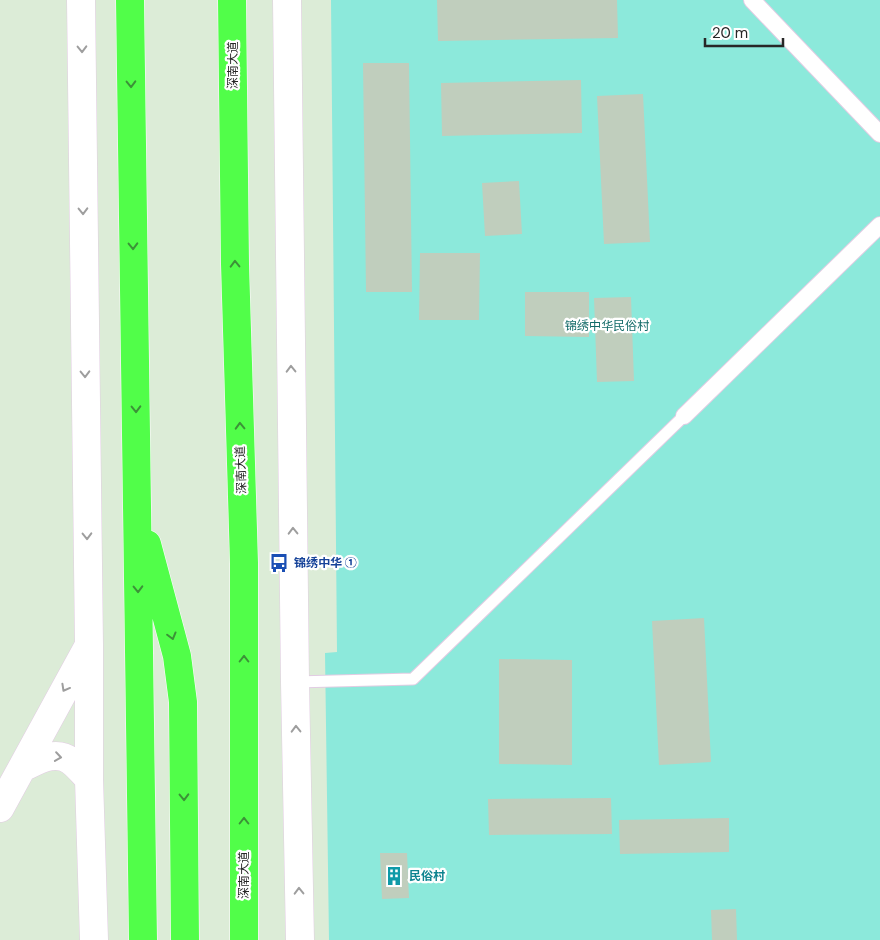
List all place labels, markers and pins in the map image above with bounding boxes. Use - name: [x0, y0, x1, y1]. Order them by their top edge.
- bus stop icon: 锦绣中华 ①: [268, 552, 290, 574]
- place label: 锦绣中华 ①: [294, 555, 357, 571]
- building icon: 民俗村: [383, 865, 405, 887]
- place label: 民俗村: [409, 868, 445, 884]

